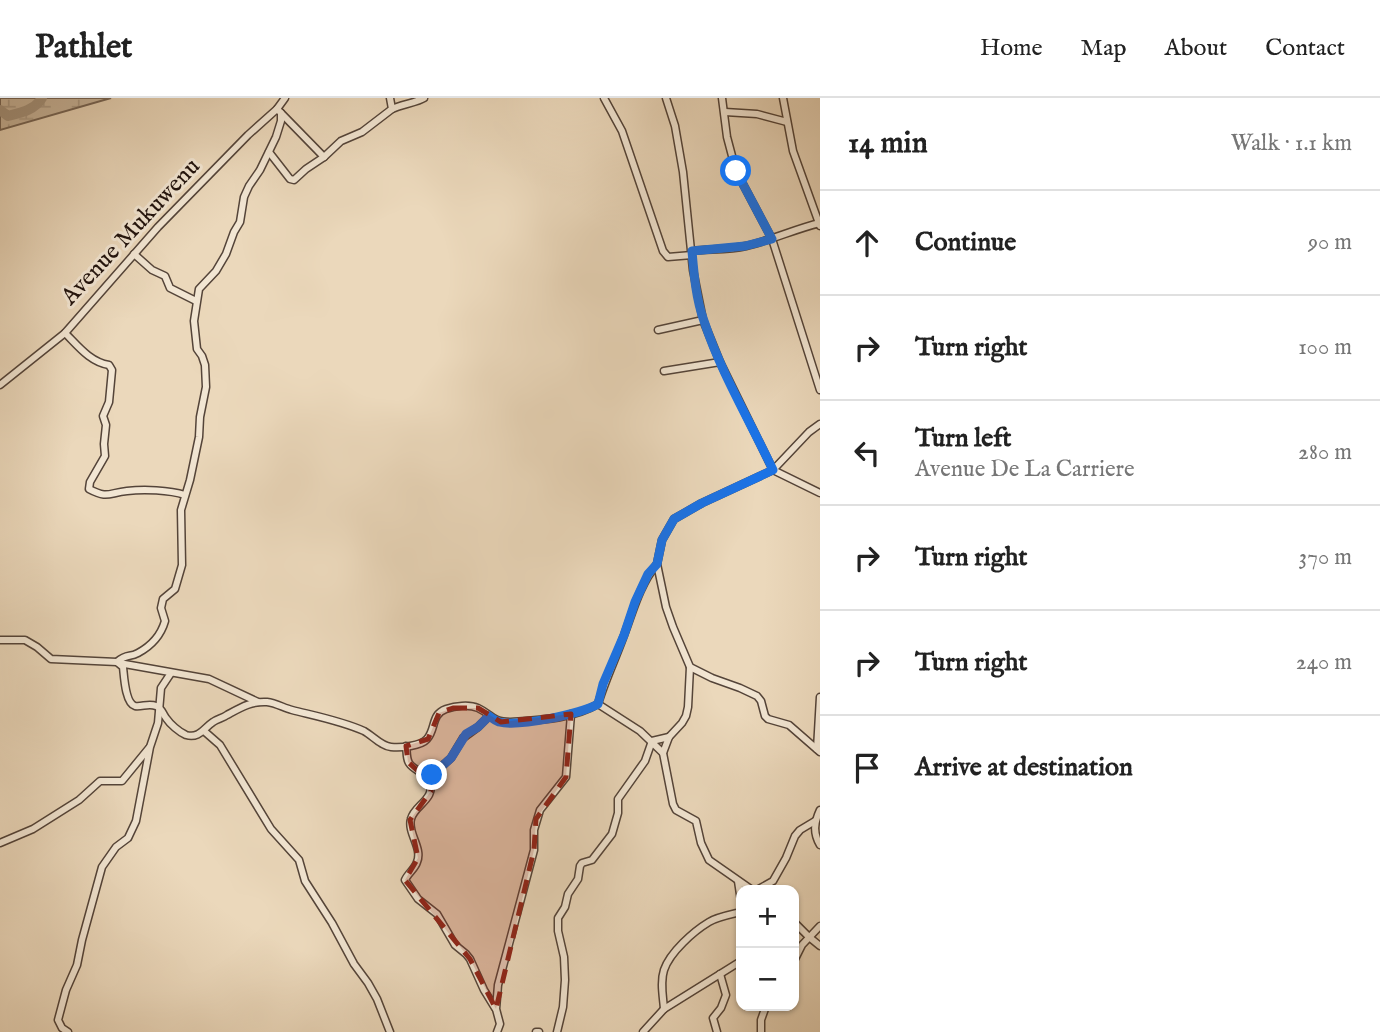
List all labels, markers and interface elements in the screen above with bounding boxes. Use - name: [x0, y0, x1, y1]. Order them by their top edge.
- text: Pathlet: [35, 27, 132, 69]
- text: Home: [980, 33, 1043, 64]
- text: Map: [1081, 33, 1127, 64]
- text: About: [1165, 33, 1227, 64]
- text: Contact: [1265, 33, 1345, 64]
- text: 14 min: [848, 125, 928, 163]
- text: Walk · 1.1 km: [1231, 129, 1352, 158]
- street label: Avenue Mukuwenu: [54, 152, 207, 313]
- route start: [720, 155, 751, 186]
- icon: ahead: [848, 224, 886, 262]
- text: Continue: [915, 226, 1016, 259]
- text: 90 m: [1308, 228, 1352, 257]
- icon: right: [848, 329, 886, 367]
- text: Turn right: [915, 331, 1028, 364]
- text: 100 m: [1298, 333, 1352, 362]
- text: Turn left: [915, 422, 1012, 455]
- icon: left: [848, 434, 886, 472]
- text: 280 m: [1298, 438, 1352, 467]
- text: Avenue De La Carriere: [915, 455, 1135, 484]
- icon: right: [848, 539, 886, 577]
- text: Turn right: [915, 541, 1028, 574]
- text: 370 m: [1299, 543, 1352, 572]
- icon: right: [848, 644, 886, 682]
- text: Turn right: [915, 646, 1028, 679]
- text: 240 m: [1296, 648, 1352, 677]
- icon: arrive: [848, 749, 886, 787]
- text: Arrive at destination: [915, 751, 1133, 784]
- route end: [416, 759, 447, 790]
- map controls: [736, 885, 799, 1011]
- button: +: [736, 885, 799, 948]
- button: −: [736, 948, 799, 1011]

